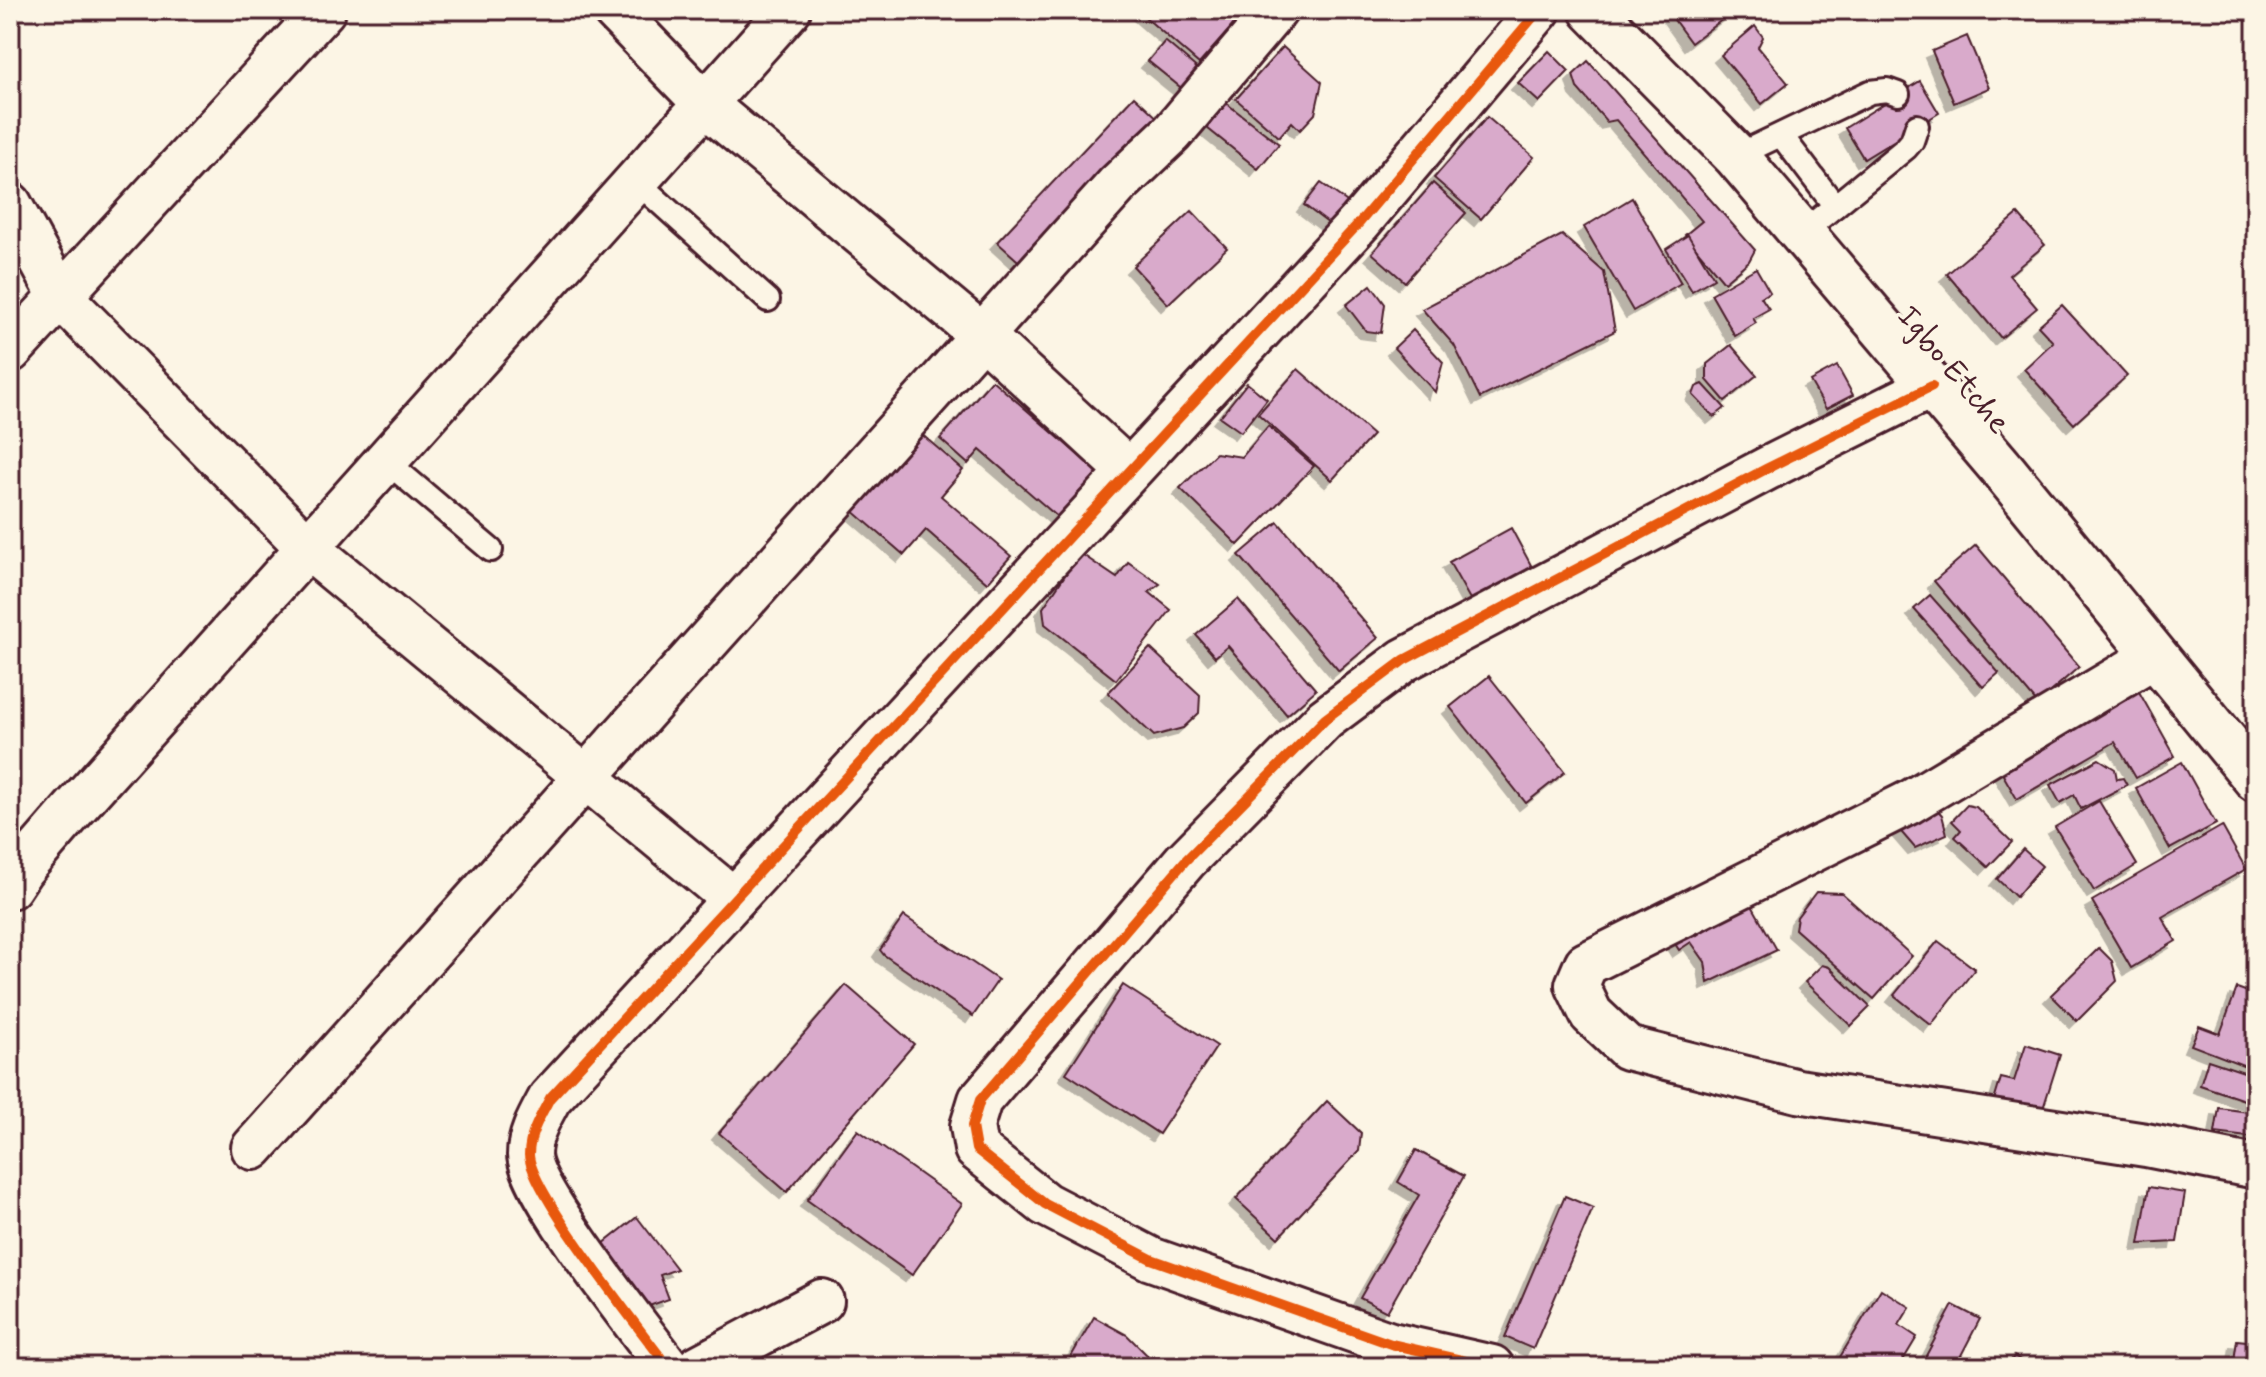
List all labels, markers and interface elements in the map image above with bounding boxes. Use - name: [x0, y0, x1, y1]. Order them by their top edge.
- street label: Igbo Etche: [1887, 297, 2019, 443]

